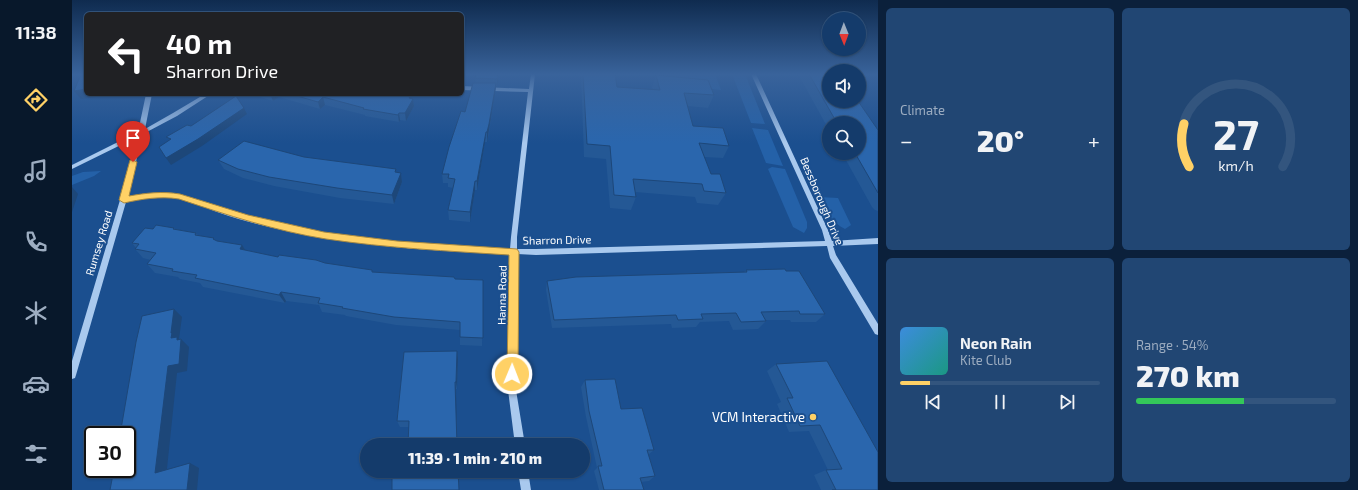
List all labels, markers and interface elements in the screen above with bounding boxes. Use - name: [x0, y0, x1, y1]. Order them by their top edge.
- north arrow: [822, 12, 866, 56]
- map controls: [822, 12, 866, 160]
- text: 11:38: [15, 21, 57, 43]
- text: 40 m: [166, 26, 232, 60]
- icon: left: [100, 28, 152, 80]
- text: Sharron Drive: [166, 60, 278, 82]
- button: sound: [822, 64, 866, 108]
- icon: directions: [22, 86, 50, 114]
- text: Climate: [900, 102, 945, 118]
- text: 27: [1213, 108, 1259, 158]
- button: search: [822, 116, 866, 160]
- pin: [116, 121, 150, 162]
- text: 20°: [977, 122, 1024, 158]
- icon: arrive: [122, 127, 144, 149]
- text: −: [900, 127, 913, 153]
- text: +: [1088, 127, 1100, 153]
- street label: Bessborough Drive: [798, 155, 847, 247]
- icon: music: [22, 157, 50, 185]
- text: km/h: [1218, 157, 1254, 174]
- street label: Rumsey Road: [82, 209, 115, 277]
- icon: phone: [22, 228, 50, 256]
- street label: Sharron Drive: [523, 232, 591, 247]
- street label: Hanna Road: [494, 265, 509, 325]
- icon: climate: [22, 299, 50, 327]
- text: Neon Rain: [960, 334, 1032, 352]
- text: Range · 54%: [1136, 337, 1208, 353]
- text: Kite Club: [960, 352, 1012, 368]
- position arrow: [491, 353, 533, 395]
- text: 270 km: [1136, 357, 1240, 393]
- icon: car: [22, 370, 50, 398]
- icon: previous: [922, 391, 944, 413]
- icon: pause: [989, 391, 1011, 413]
- icon: next: [1056, 391, 1078, 413]
- place label: VCM Interactive: [712, 409, 805, 425]
- marker: VCM Interactive: [808, 412, 818, 422]
- speed limit sign: 30: [84, 426, 136, 478]
- icon: filters: [22, 440, 50, 468]
- text: 11:39 · 1 min · 210 m: [408, 449, 542, 467]

